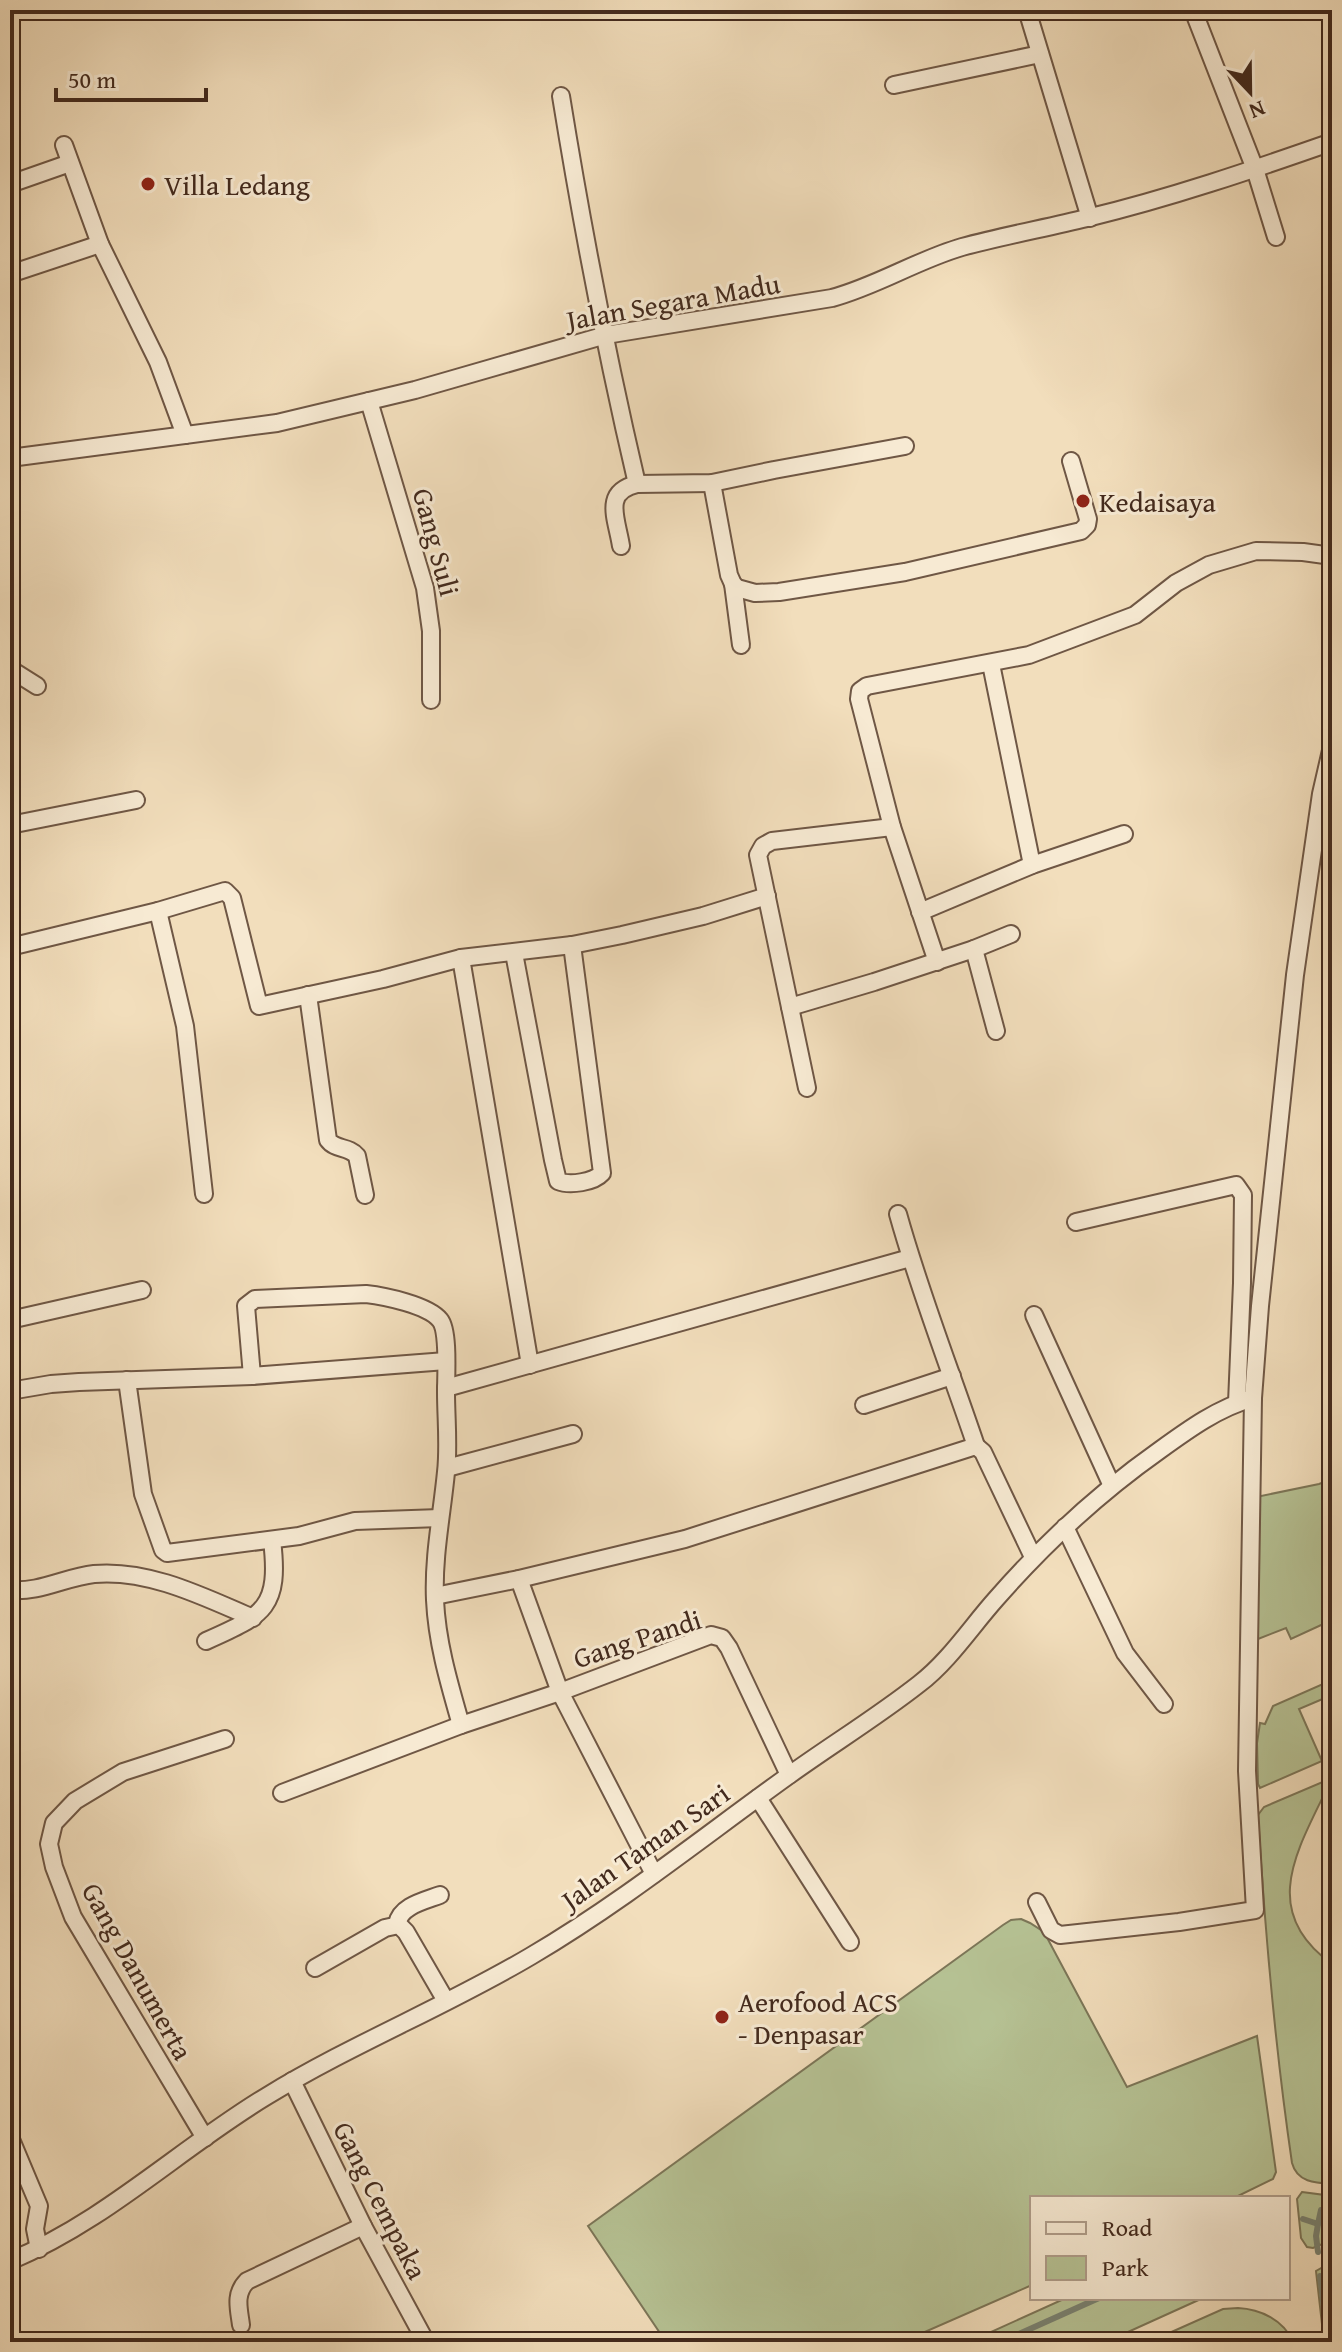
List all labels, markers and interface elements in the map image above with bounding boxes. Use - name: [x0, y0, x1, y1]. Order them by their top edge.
- scale bar: [56, 52, 206, 102]
- north arrow: [1210, 52, 1290, 132]
- text: 50 m: [68, 62, 116, 97]
- text: N: [1244, 93, 1270, 128]
- place label: Villa Ledang: [164, 164, 310, 205]
- marker: Villa Ledang: [139, 175, 157, 193]
- street label: Jalan Segara Madu: [560, 262, 783, 340]
- place label: Kedaisaya: [1099, 481, 1217, 522]
- street label: Gang Suli: [403, 484, 471, 601]
- marker: Kedaisaya: [1074, 492, 1092, 510]
- street label: Gang Pandi: [568, 1598, 706, 1678]
- street label: Jalan Taman Sari: [550, 1773, 738, 1921]
- street label: Gang Danumerta: [72, 1875, 204, 2068]
- place label: Aerofood ACS - Denpasar: [738, 1981, 898, 2054]
- marker: Aerofood ACS - Denpasar: [713, 2008, 731, 2026]
- street label: Gang Cempaka: [324, 2114, 439, 2287]
- legend: [1030, 2196, 1290, 2300]
- text: Road: [1102, 2210, 1152, 2245]
- text: Park: [1102, 2250, 1149, 2285]

